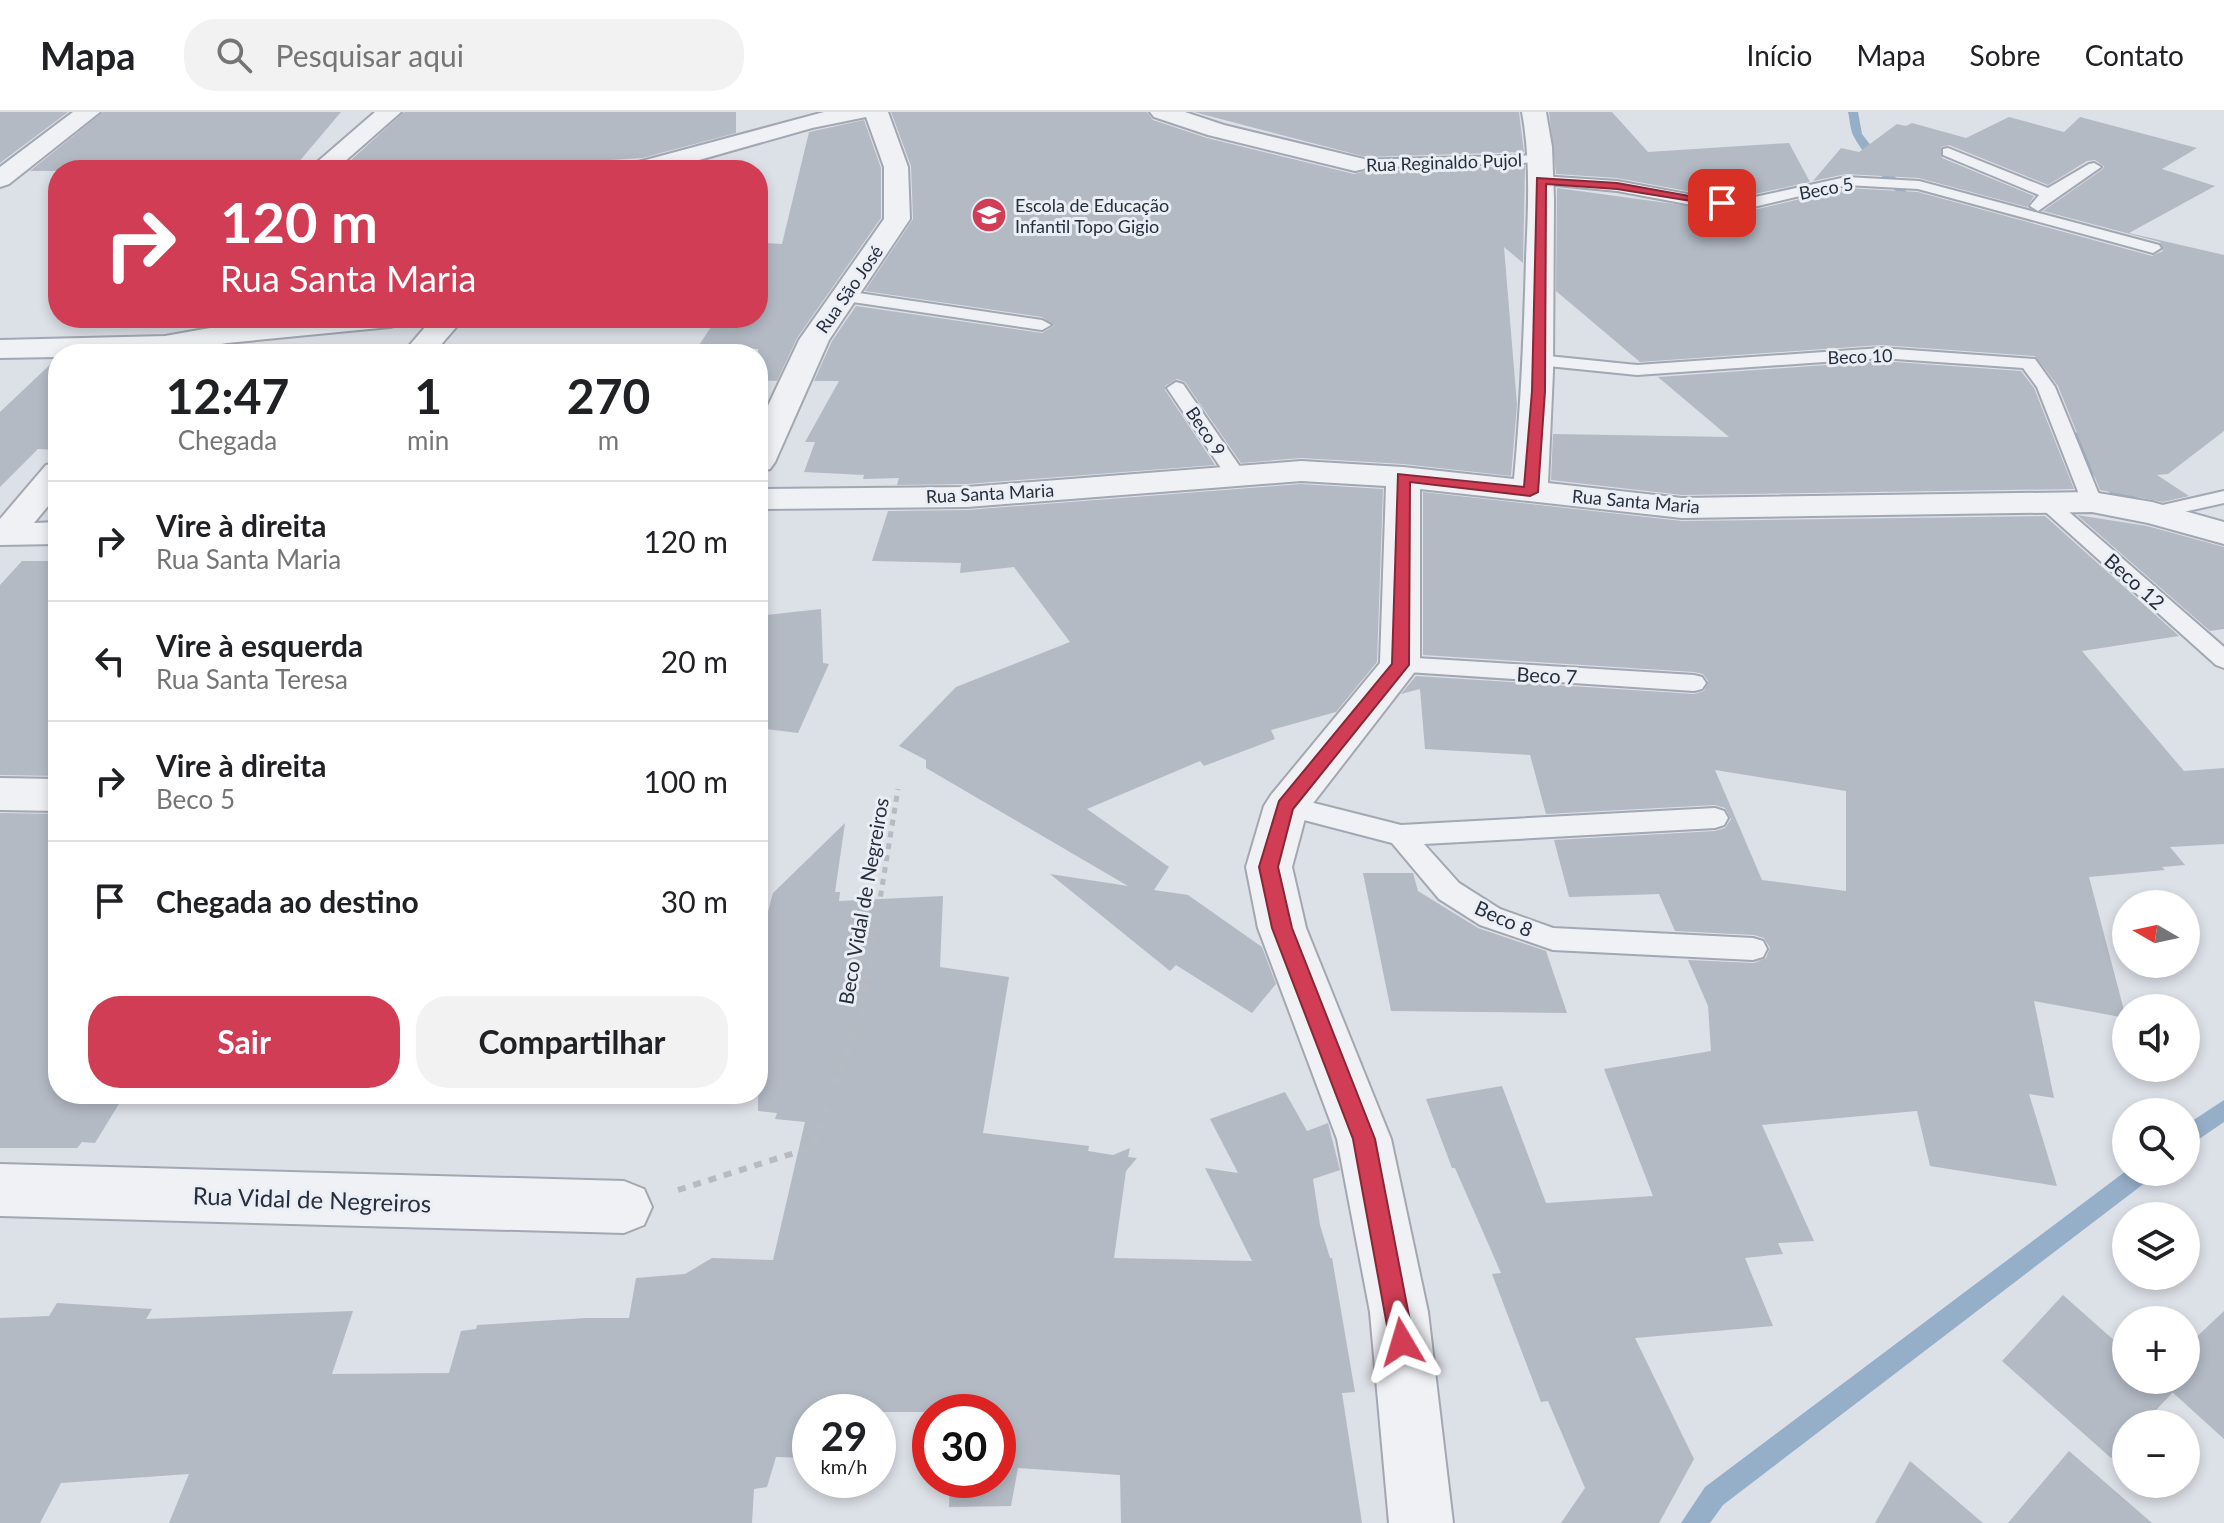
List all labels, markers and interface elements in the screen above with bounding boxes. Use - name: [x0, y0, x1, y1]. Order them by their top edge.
- search box: [184, 19, 744, 91]
- text: Mapa: [40, 32, 136, 78]
- icon: search: [212, 33, 256, 77]
- text: Pesquisar aqui: [276, 37, 464, 73]
- text: Início: [1747, 38, 1812, 72]
- text: Mapa: [1856, 38, 1926, 72]
- text: Sobre: [1970, 38, 2041, 72]
- text: Contato: [2085, 38, 2184, 72]
- street label: Rua Reginaldo Pujol: [1366, 148, 1522, 176]
- pin: [1688, 169, 1756, 237]
- street label: Beco 5: [1797, 172, 1855, 204]
- icon: arrive: [1700, 181, 1744, 225]
- text: 120 m: [220, 188, 378, 255]
- icon: right: [88, 192, 192, 296]
- place label: Escola de Educação Infantil Topo Gigio: [1015, 194, 1169, 237]
- school or university icon: Escola de Educação Infantil Topo Gigio: [970, 196, 1008, 234]
- street label: Rua São José: [811, 241, 887, 337]
- text: Rua Santa Maria: [220, 256, 476, 300]
- street label: Beco 10: [1827, 344, 1893, 368]
- text: 12:47: [166, 367, 289, 424]
- text: 1: [414, 367, 442, 424]
- text: 270: [567, 367, 650, 424]
- street label: Beco 9: [1182, 402, 1230, 460]
- text: Chegada: [178, 424, 277, 456]
- text: min: [407, 424, 449, 456]
- text: m: [598, 424, 619, 456]
- street label: Rua Santa Maria: [925, 479, 1055, 507]
- street label: Rua Santa Maria: [1571, 484, 1701, 518]
- text: Vire à direita: [156, 507, 326, 543]
- icon: right: [88, 519, 132, 563]
- text: 120 m: [643, 523, 728, 559]
- text: Rua Santa Maria: [156, 543, 341, 575]
- street label: Beco 12: [2100, 548, 2170, 614]
- text: Vire à esquerda: [156, 627, 363, 663]
- icon: left: [88, 639, 132, 683]
- text: 20 m: [661, 643, 728, 679]
- street label: Beco 7: [1516, 661, 1578, 689]
- text: Rua Santa Teresa: [156, 663, 348, 695]
- text: Vire à direita: [156, 747, 326, 783]
- icon: right: [88, 759, 132, 803]
- text: 100 m: [643, 763, 728, 799]
- text: Beco 5: [156, 783, 235, 815]
- street label: Beco Vidal de Negreiros: [833, 796, 893, 1006]
- icon: arrive: [88, 879, 132, 923]
- text: Chegada ao destino: [156, 883, 419, 919]
- text: 30 m: [661, 883, 728, 919]
- north arrow: [2112, 890, 2200, 978]
- map controls: [2112, 890, 2200, 1498]
- street label: Beco 8: [1471, 895, 1537, 941]
- button: sound: [2112, 994, 2200, 1082]
- button: Sair: [88, 996, 400, 1088]
- button: Compartilhar: [416, 996, 728, 1088]
- button: search: [2112, 1098, 2200, 1186]
- street label: Rua Vidal de Negreiros: [192, 1180, 432, 1218]
- button: layers: [2112, 1202, 2200, 1290]
- position arrow: [1360, 1300, 1444, 1384]
- button: +: [2112, 1306, 2200, 1394]
- speed limit sign: 30: [912, 1394, 1016, 1498]
- button: −: [2112, 1410, 2200, 1498]
- text: 29: [821, 1412, 867, 1460]
- text: km/h: [821, 1454, 867, 1478]

